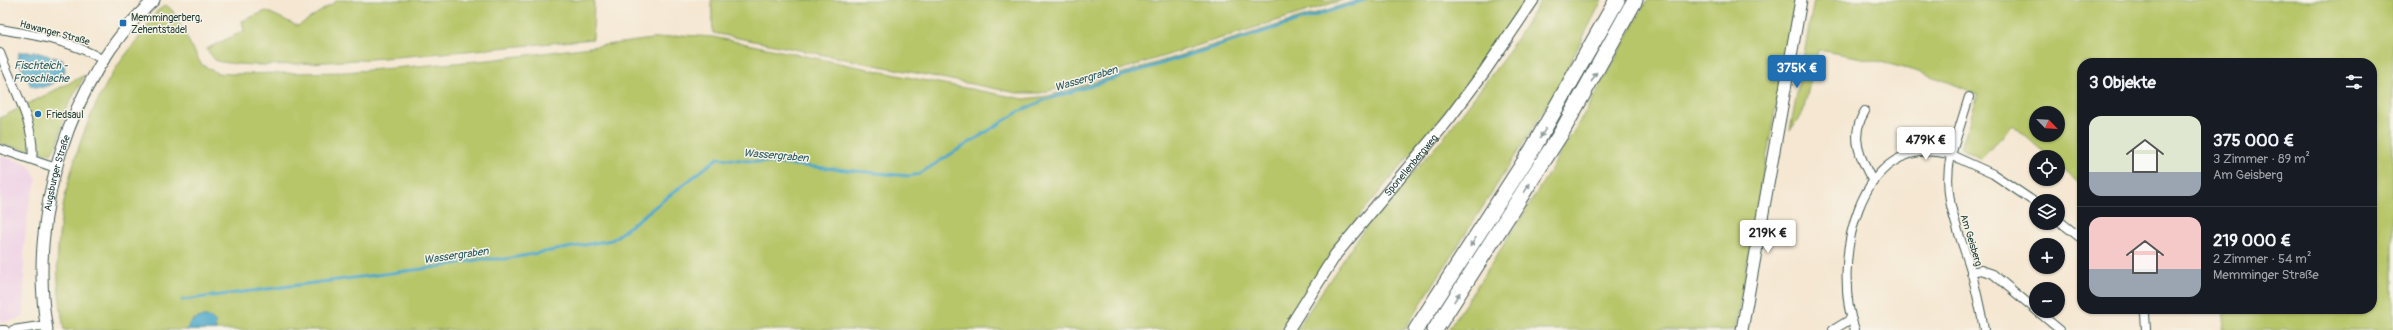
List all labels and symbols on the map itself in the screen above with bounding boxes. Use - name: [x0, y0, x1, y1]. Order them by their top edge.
- place label: Memmingerberg, Zehentstadel: [131, 12, 203, 36]
- street label: Hawanger Straße: [18, 18, 91, 48]
- marker: Memmingerberg, Zehentstadel: [118, 18, 128, 28]
- pin: 375K €: [1764, 55, 1830, 89]
- water label: Fischteich - Froschlache: [13, 59, 70, 85]
- water label: Wassergraben: [1053, 63, 1120, 94]
- one-way arrow: [1591, 71, 1597, 82]
- north arrow: [2029, 106, 2065, 142]
- marker: Friedsaul: [33, 109, 43, 119]
- place label: Friedsaul: [46, 109, 84, 121]
- one-way arrow: [1539, 127, 1546, 139]
- pin: 479K €: [1893, 127, 1959, 161]
- street label: Sponellenbergweg: [1382, 132, 1440, 199]
- street label: Augsburger Straße: [42, 133, 73, 212]
- water label: Wassergraben: [743, 146, 810, 165]
- one-way arrow: [1523, 183, 1531, 193]
- street label: Am Geisberg: [1957, 213, 1985, 268]
- pin: 219K €: [1735, 220, 1801, 254]
- one-way arrow: [1469, 237, 1477, 247]
- water label: Wassergraben: [423, 244, 490, 266]
- one-way arrow: [1453, 292, 1461, 303]

